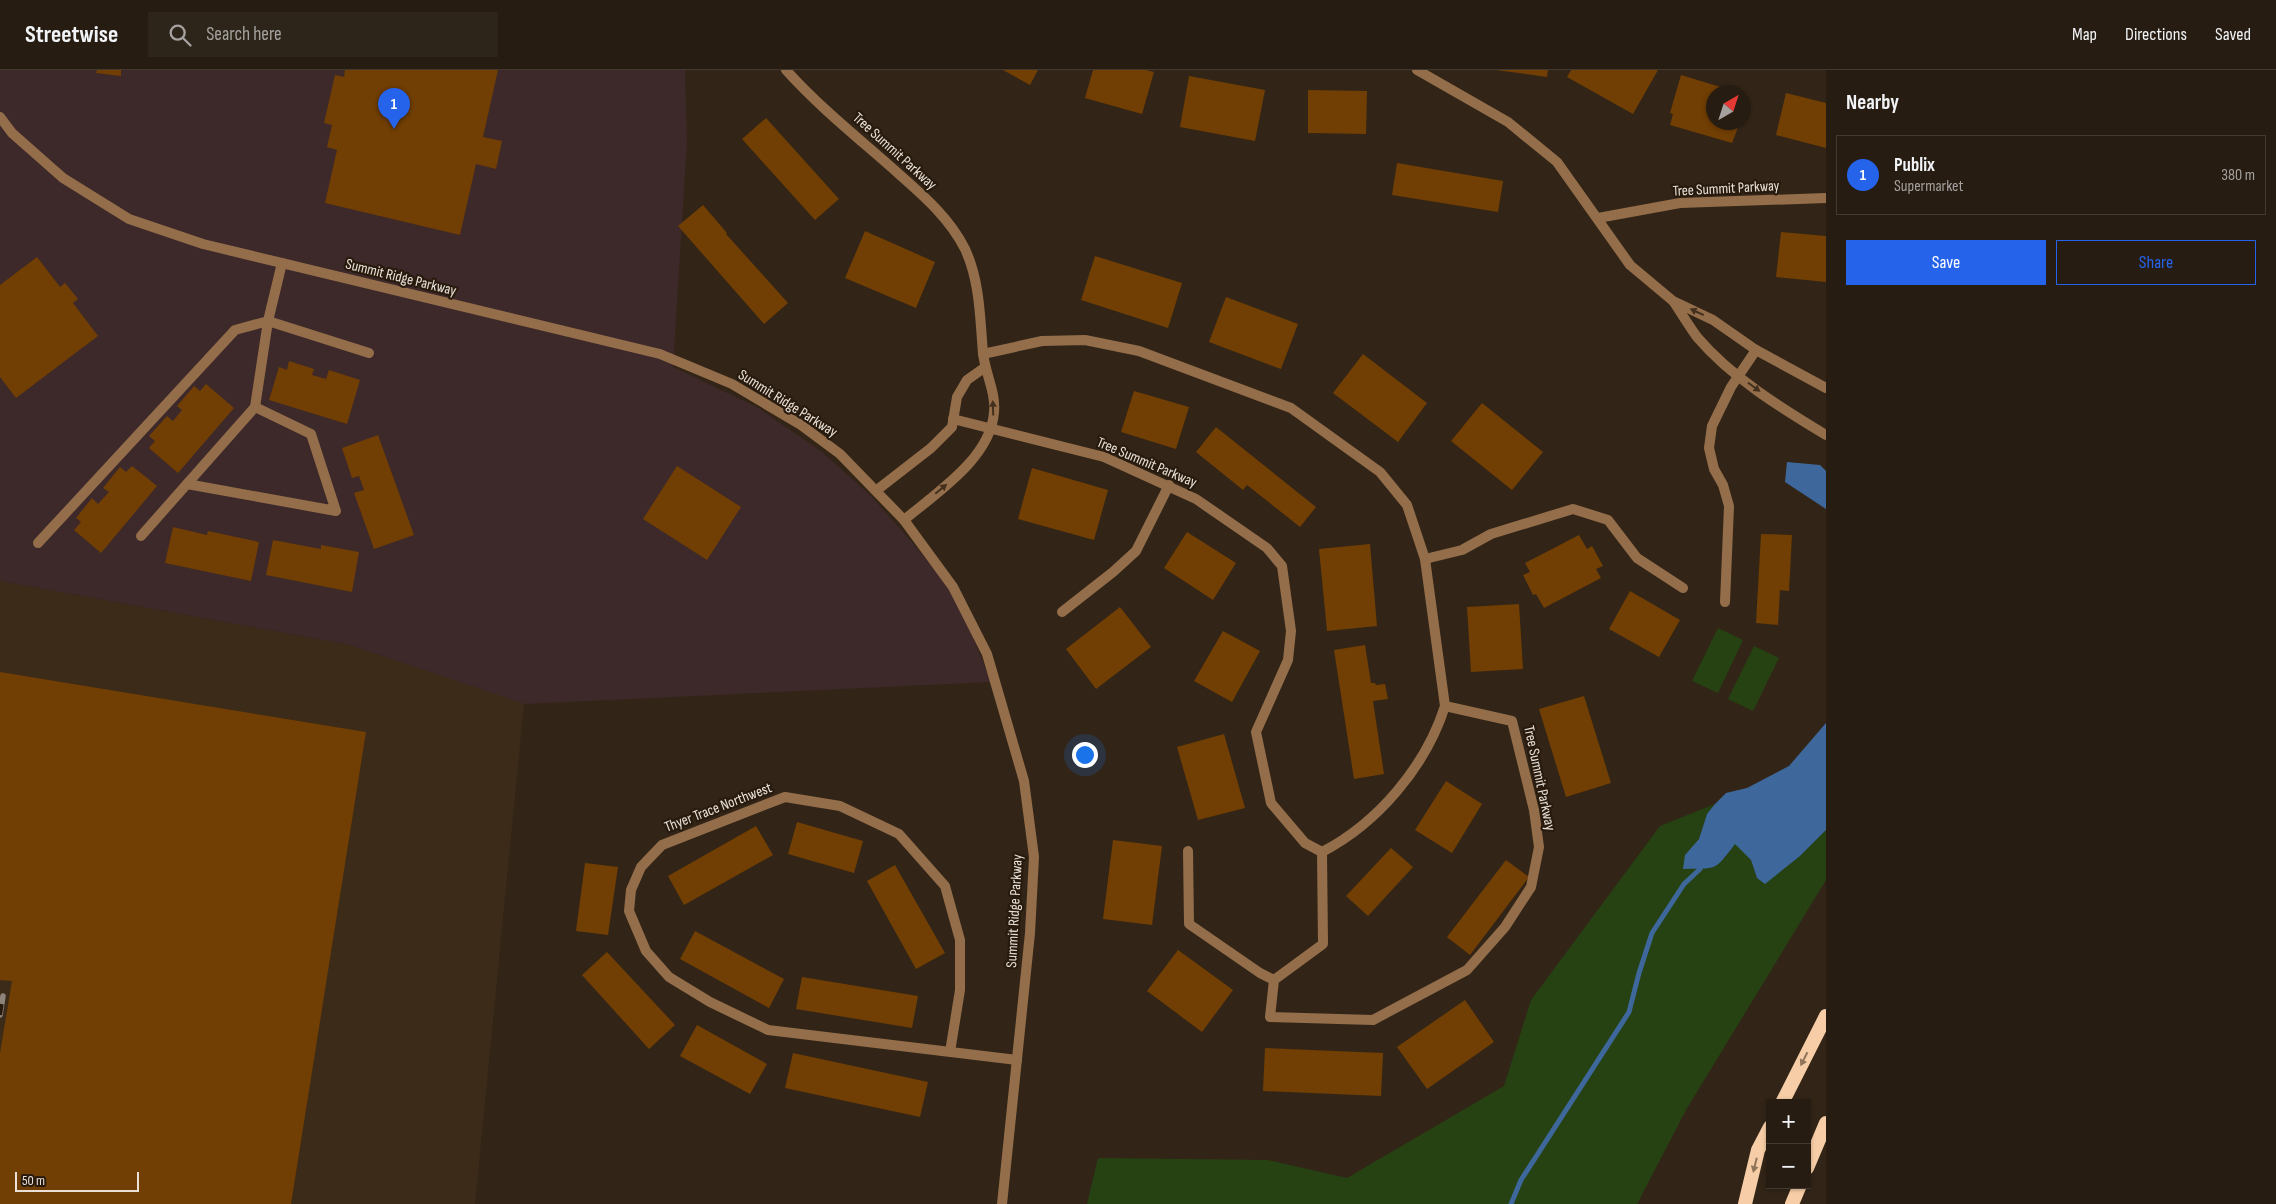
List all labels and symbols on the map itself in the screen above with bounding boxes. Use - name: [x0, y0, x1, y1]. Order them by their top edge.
- north arrow: [1706, 85, 1751, 130]
- pin: 1: [378, 88, 410, 129]
- street label: Tree Summit Parkway: [849, 109, 941, 194]
- street label: Tree Summit Parkway: [1672, 176, 1780, 201]
- street label: Summit Ridge Parkway: [343, 255, 459, 301]
- one-way arrow: [1690, 308, 1704, 316]
- street label: Summit Ridge Parkway: [735, 365, 841, 442]
- one-way arrow: [1747, 381, 1760, 392]
- one-way arrow: [989, 399, 997, 415]
- street label: Tree Summit Parkway: [1094, 433, 1200, 492]
- one-way arrow: [934, 483, 947, 494]
- street label: Tree Summit Parkway: [1519, 724, 1560, 833]
- your location: [1072, 742, 1098, 768]
- street label: Thyer Trace Northwest: [662, 778, 775, 837]
- street label: Summit Ridge Parkway: [1002, 854, 1027, 968]
- one-way arrow: [1800, 1052, 1808, 1067]
- one-way arrow: [1751, 1157, 1759, 1172]
- scale bar: [15, 1169, 139, 1192]

